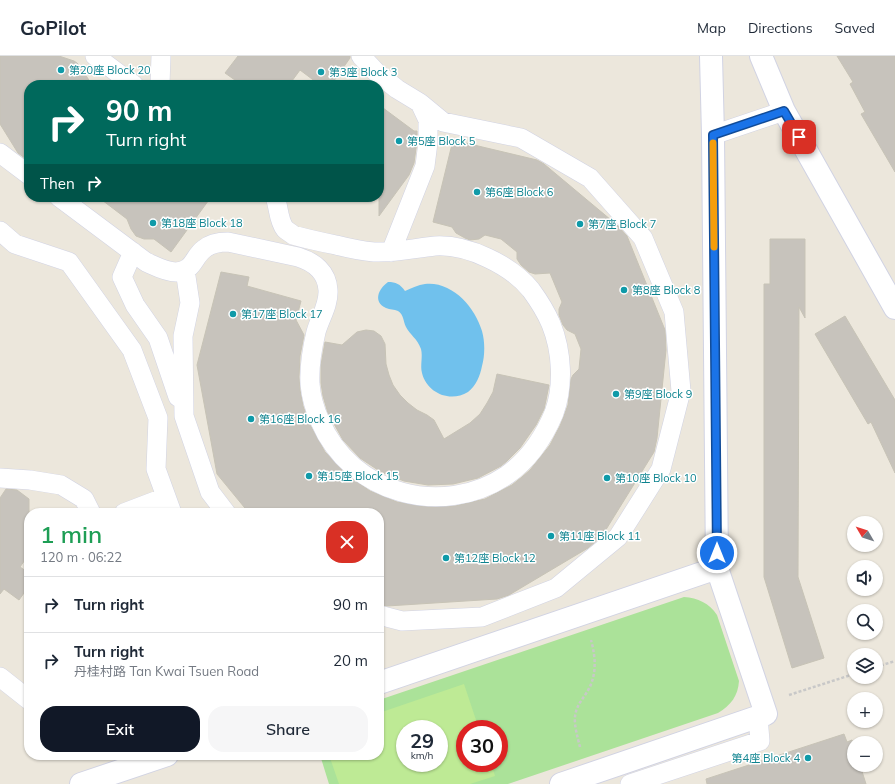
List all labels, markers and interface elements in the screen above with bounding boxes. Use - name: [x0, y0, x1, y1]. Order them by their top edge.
- text: GoPilot: [20, 16, 86, 40]
- text: Map: [697, 19, 726, 37]
- text: Directions: [748, 19, 813, 37]
- text: Saved: [835, 19, 875, 37]
- place label: 第20座 Block 20: [69, 63, 151, 77]
- marker: 第20座 Block 20: [56, 65, 66, 75]
- place label: 第3座 Block 3: [329, 65, 397, 79]
- marker: 第3座 Block 3: [316, 67, 326, 77]
- text: 90 m: [106, 93, 172, 128]
- icon: right: [40, 96, 92, 148]
- pin: [782, 120, 816, 154]
- icon: arrive: [788, 126, 810, 148]
- text: Turn right: [106, 128, 186, 151]
- place label: 第5座 Block 5: [407, 134, 476, 148]
- marker: 第5座 Block 5: [394, 136, 404, 146]
- icon: right: [83, 172, 105, 194]
- text: Then: [40, 174, 75, 193]
- place label: 第6座 Block 6: [485, 185, 554, 199]
- marker: 第6座 Block 6: [472, 187, 482, 197]
- place label: 第18座 Block 18: [161, 216, 243, 230]
- place label: 第7座 Block 7: [588, 217, 656, 231]
- marker: 第18座 Block 18: [148, 218, 158, 228]
- marker: 第7座 Block 7: [575, 219, 585, 229]
- place label: 第8座 Block 8: [632, 283, 701, 297]
- marker: 第8座 Block 8: [619, 285, 629, 295]
- place label: 第17座 Block 17: [241, 307, 323, 321]
- marker: 第17座 Block 17: [228, 309, 238, 319]
- place label: 第9座 Block 9: [624, 387, 692, 401]
- marker: 第9座 Block 9: [611, 389, 621, 399]
- place label: 第16座 Block 16: [259, 412, 341, 426]
- marker: 第16座 Block 16: [246, 414, 256, 424]
- place label: 第15座 Block 15: [317, 469, 399, 483]
- marker: 第15座 Block 15: [304, 471, 314, 481]
- place label: 第10座 Block 10: [615, 471, 697, 485]
- marker: 第10座 Block 10: [602, 473, 612, 483]
- north arrow: [847, 516, 883, 552]
- map controls: [847, 516, 883, 772]
- text: 1 min: [40, 519, 102, 549]
- button: close: [326, 521, 368, 563]
- place label: 第11座 Block 11: [559, 529, 641, 543]
- marker: 第11座 Block 11: [546, 531, 556, 541]
- position arrow: [696, 532, 738, 574]
- text: 120 m · 06:22: [40, 549, 122, 565]
- place label: 第12座 Block 12: [454, 551, 536, 565]
- marker: 第12座 Block 12: [441, 553, 451, 563]
- button: sound: [847, 560, 883, 596]
- icon: right: [40, 594, 62, 616]
- text: Turn right: [74, 595, 144, 614]
- text: 90 m: [333, 595, 368, 614]
- button: search: [847, 604, 883, 640]
- text: Turn right: [74, 642, 144, 661]
- button: layers: [847, 648, 883, 684]
- icon: right: [40, 650, 62, 672]
- text: 20 m: [333, 651, 368, 670]
- text: 丹桂村路 Tan Kwai Tsuen Road: [74, 663, 259, 679]
- button: +: [847, 692, 883, 728]
- button: Exit: [40, 706, 200, 752]
- button: Share: [208, 706, 368, 752]
- speed limit sign: 30: [456, 720, 508, 772]
- text: 29: [410, 728, 434, 753]
- button: −: [847, 736, 883, 772]
- text: km/h: [411, 749, 433, 762]
- place label: 第4座 Block 4: [732, 751, 800, 765]
- marker: 第4座 Block 4: [803, 753, 813, 763]

